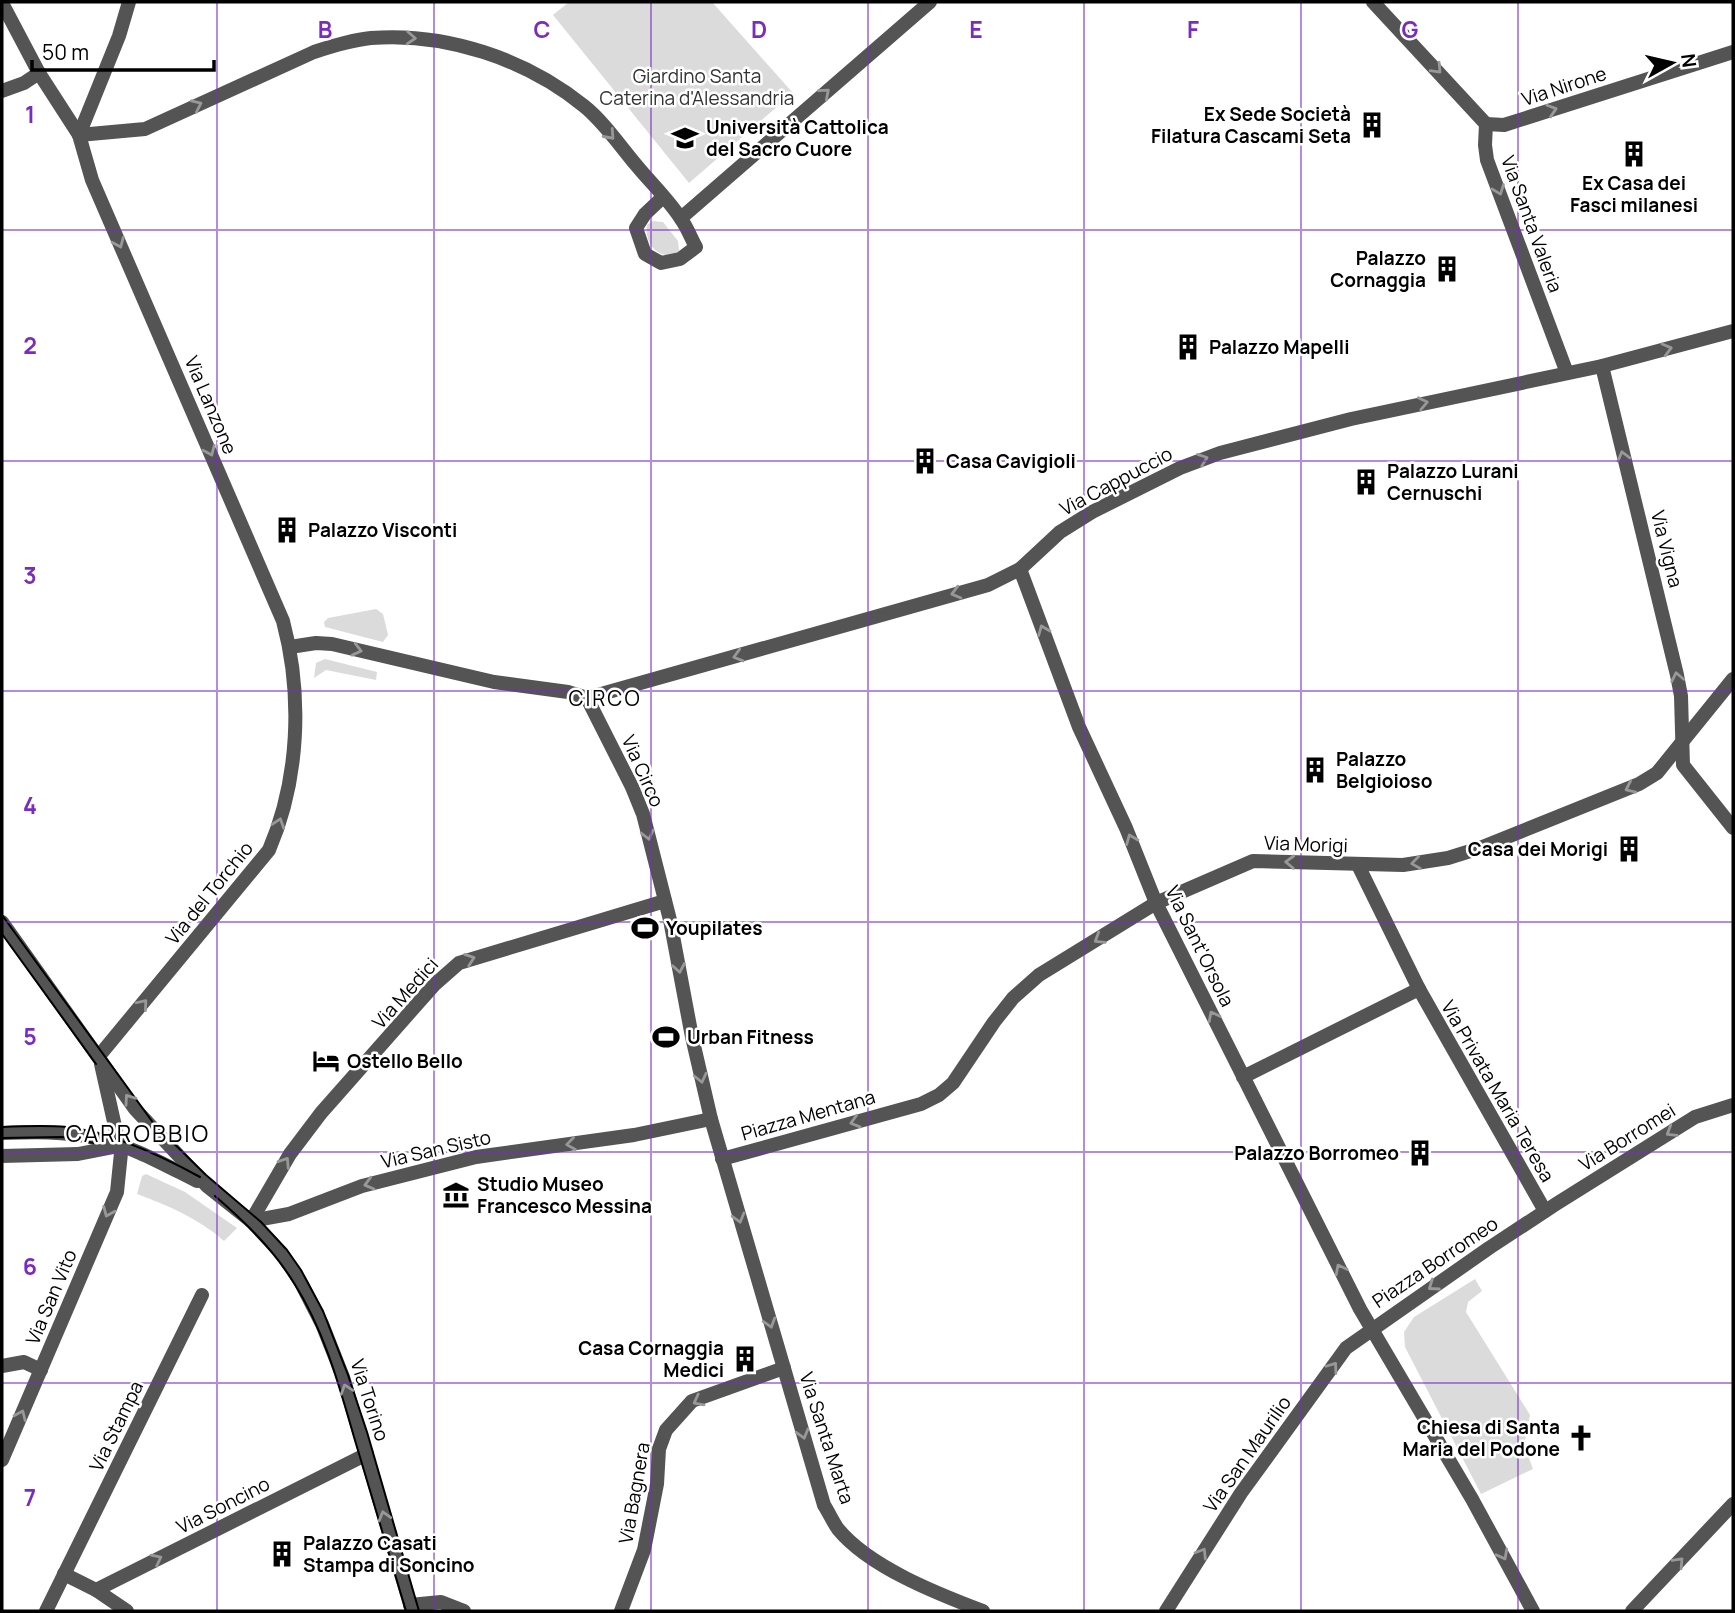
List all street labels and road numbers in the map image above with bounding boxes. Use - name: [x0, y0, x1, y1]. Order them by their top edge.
- street label: Via Nirone: [1518, 60, 1610, 112]
- street label: Via Santa Valeria: [1495, 152, 1569, 296]
- street label: Via Lanzone: [179, 352, 243, 458]
- street label: Via Cappuccio: [1055, 440, 1177, 522]
- street label: Via Vigna: [1645, 508, 1689, 590]
- street label: Via Circo: [616, 731, 670, 811]
- street label: Via Morigi: [1264, 830, 1348, 858]
- street label: Via del Torchio: [159, 836, 259, 950]
- street label: Via Sant'Orsola: [1159, 881, 1241, 1011]
- street label: Via Medici: [366, 952, 444, 1034]
- street label: Via Privata Maria Teresa: [1435, 995, 1561, 1187]
- street label: Piazza Mentana: [738, 1083, 878, 1147]
- street label: Via Borromei: [1574, 1097, 1680, 1177]
- street label: Via San Sisto: [379, 1124, 493, 1174]
- street label: Piazza Borromeo: [1367, 1210, 1503, 1314]
- street label: Via San Vito: [19, 1245, 83, 1349]
- street label: Via Torino: [345, 1356, 395, 1444]
- street label: Via Santa Marta: [793, 1369, 861, 1507]
- street label: Via Stampa: [83, 1376, 149, 1476]
- street label: Via San Maurilio: [1197, 1391, 1297, 1517]
- street label: Via Bagnera: [612, 1440, 656, 1546]
- street label: Via Soncino: [172, 1470, 274, 1540]

